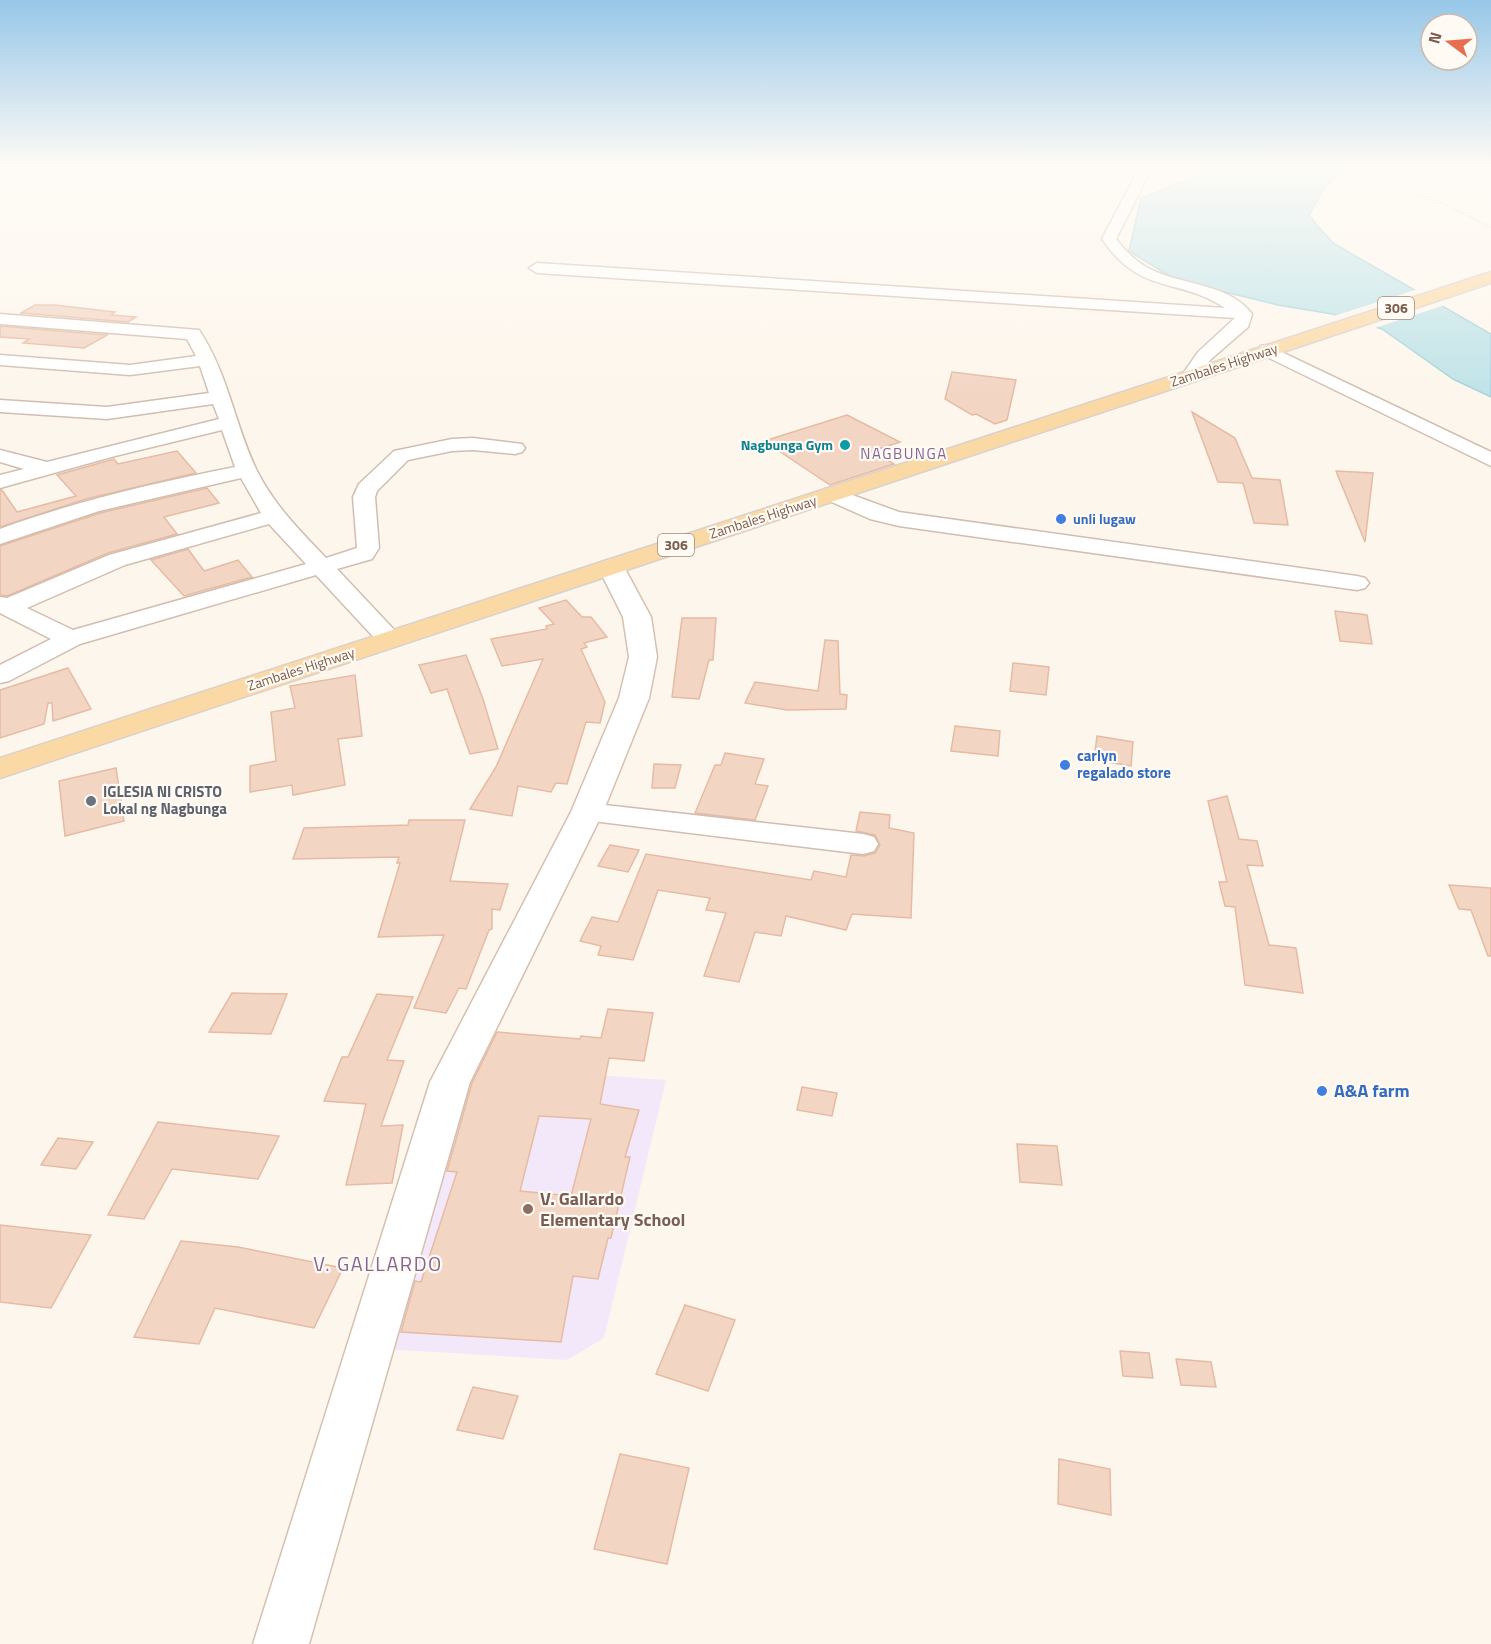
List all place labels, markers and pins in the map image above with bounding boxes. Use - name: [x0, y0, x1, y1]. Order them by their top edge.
- place label: Nagbunga Gym: [741, 434, 833, 455]
- marker: Nagbunga Gym: [838, 438, 852, 452]
- place label: unli lugaw: [1073, 508, 1136, 529]
- marker: unli lugaw: [1054, 512, 1068, 526]
- place label: carlyn regalado store: [1077, 744, 1171, 784]
- marker: carlyn regalado store: [1058, 758, 1072, 772]
- place label: IGLESIA NI CRISTO Lokal ng Nagbunga: [103, 780, 227, 820]
- marker: IGLESIA NI CRISTO Lokal ng Nagbunga: [84, 794, 98, 808]
- place label: A&A farm: [1334, 1077, 1410, 1104]
- marker: A&A farm: [1315, 1084, 1329, 1098]
- place label: V. Gallardo Elementary School: [540, 1185, 685, 1233]
- marker: V. Gallardo Elementary School: [521, 1202, 535, 1216]

